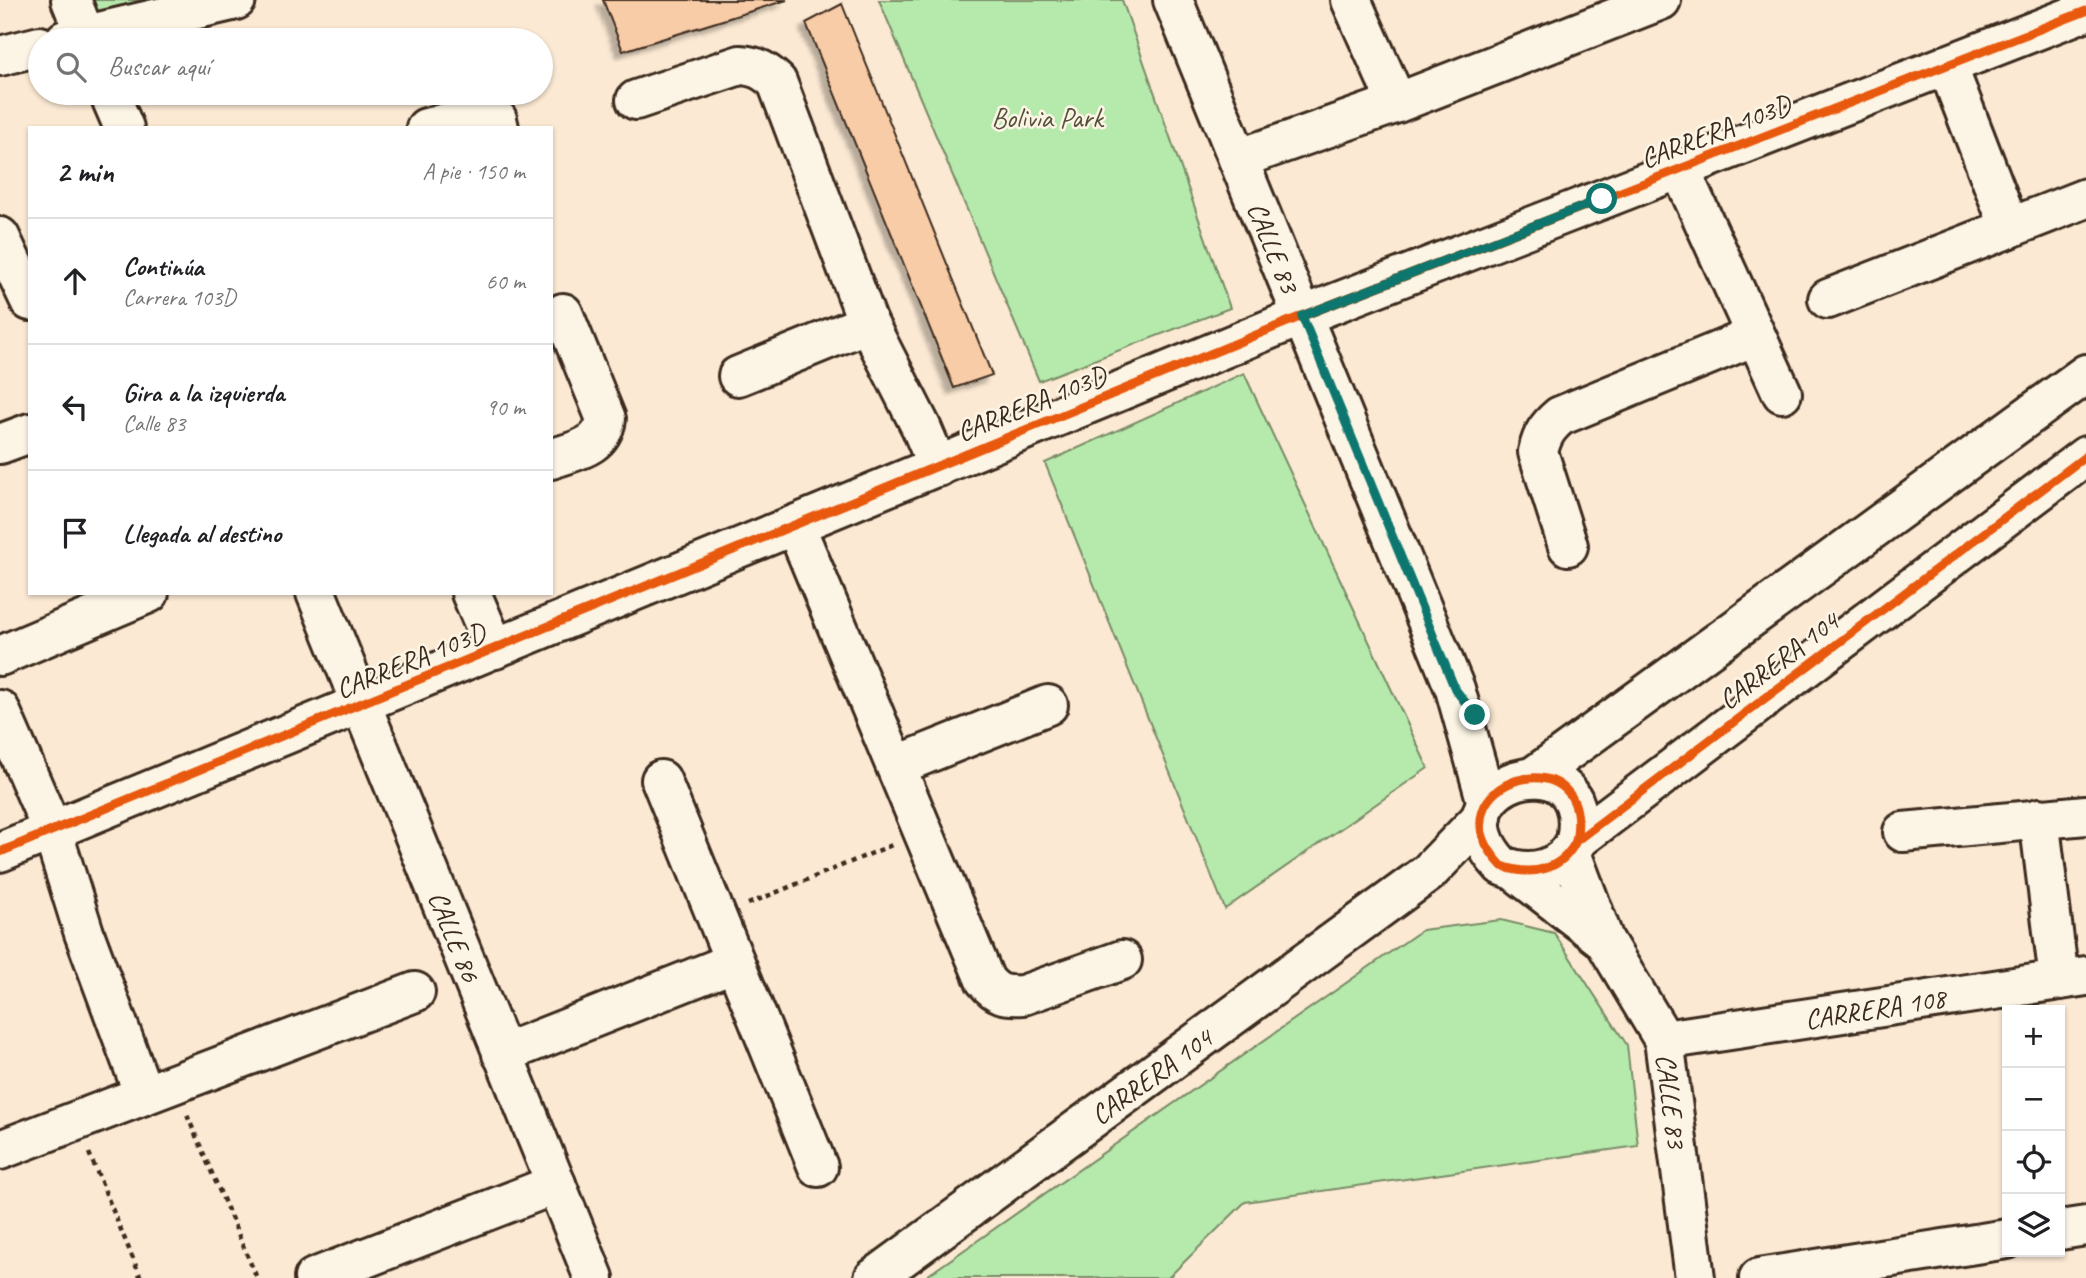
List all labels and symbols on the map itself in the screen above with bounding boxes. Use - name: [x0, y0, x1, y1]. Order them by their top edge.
- street label: CARRERA 103D: [1635, 86, 1798, 176]
- park label: Bolivia Park: [991, 100, 1105, 135]
- route start: [1586, 183, 1617, 214]
- street label: CALLE 83: [1240, 197, 1308, 300]
- street label: CARRERA 103D: [951, 357, 1114, 449]
- street label: CARRERA 104: [1711, 602, 1847, 717]
- street label: CARRERA 103D: [330, 614, 493, 706]
- route end: [1459, 699, 1490, 730]
- street label: CALLE 86: [421, 886, 489, 988]
- street label: CARRERA 108: [1802, 980, 1950, 1037]
- street label: CARRERA 104: [1084, 1019, 1221, 1132]
- street label: CALLE 83: [1648, 1052, 1695, 1152]

